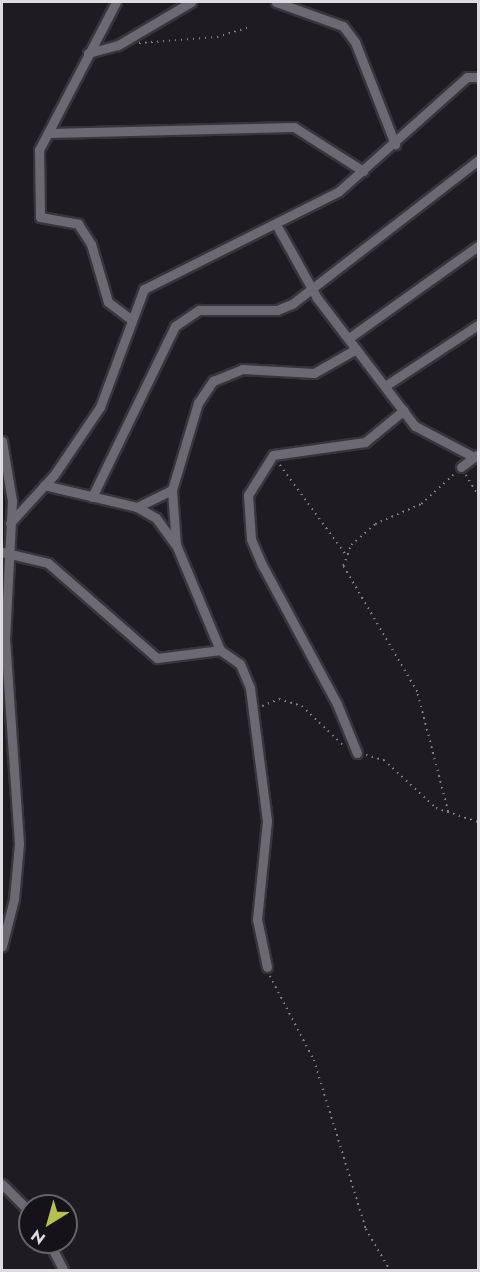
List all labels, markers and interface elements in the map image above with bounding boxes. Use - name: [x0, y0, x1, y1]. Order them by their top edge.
- north arrow: [18, 1194, 78, 1254]
- text: N: [26, 1224, 50, 1250]

